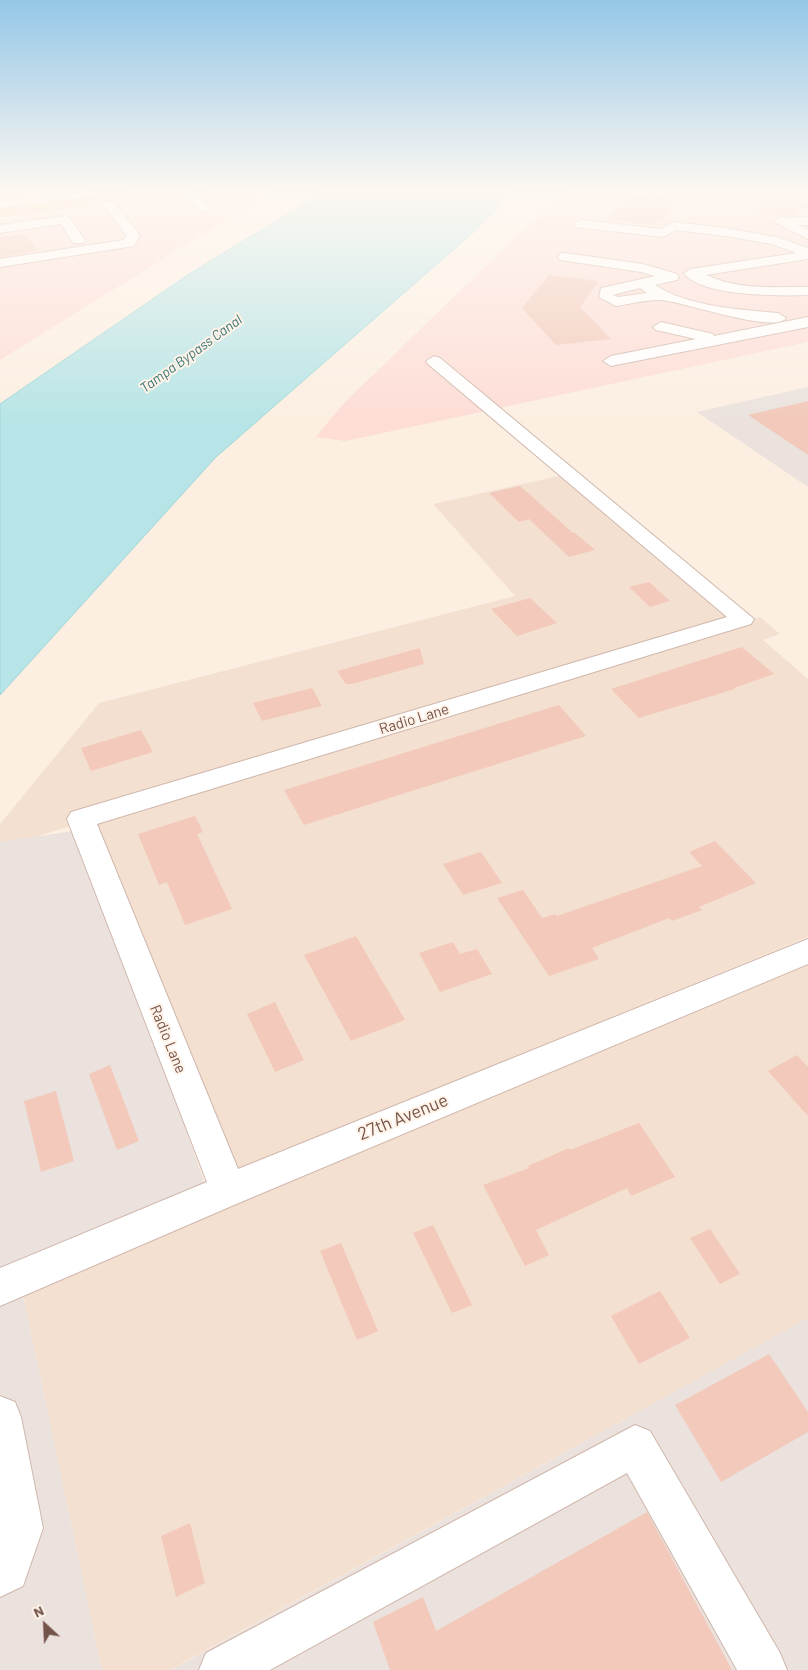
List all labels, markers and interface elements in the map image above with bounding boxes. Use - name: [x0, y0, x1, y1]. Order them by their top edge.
- water label: Tampa Bypass Canal: [137, 311, 245, 397]
- street label: Radio Lane: [377, 700, 451, 738]
- street label: Radio Lane: [146, 1002, 190, 1076]
- street label: 27th Avenue: [355, 1089, 451, 1145]
- north arrow: [20, 1600, 70, 1650]
- text: N: [31, 1601, 46, 1621]

